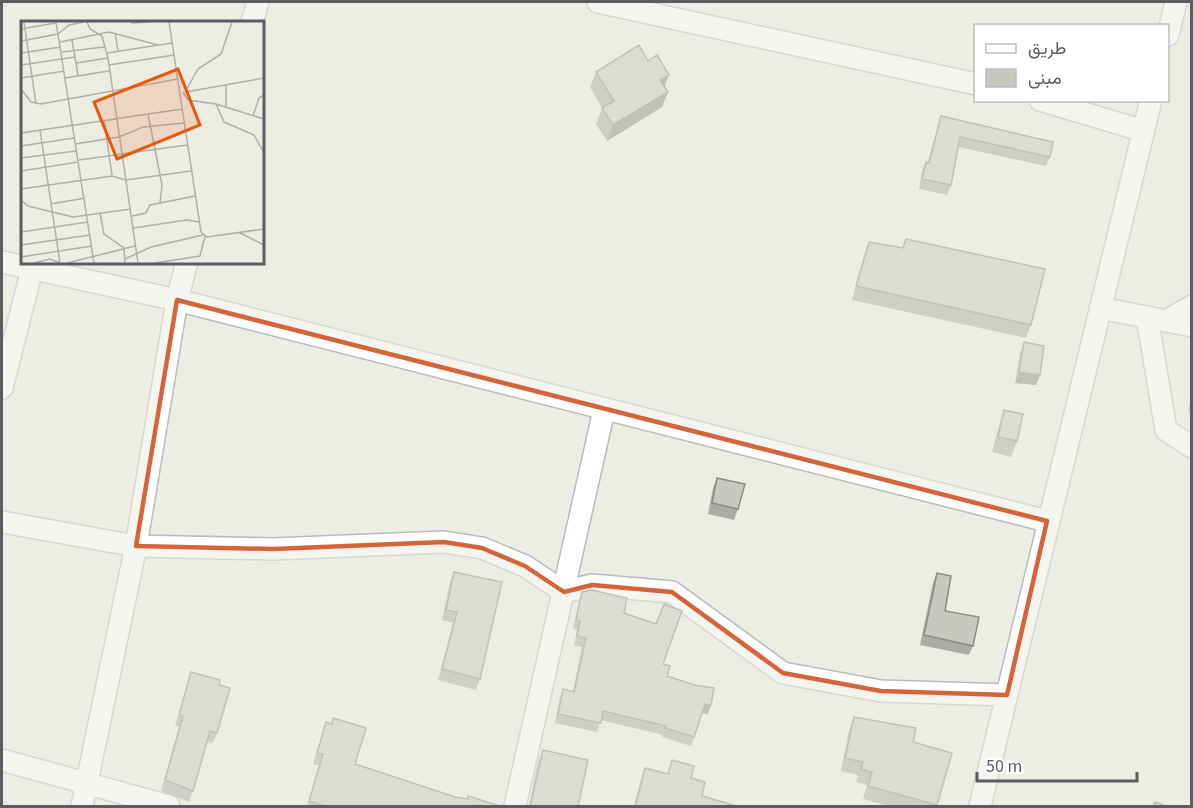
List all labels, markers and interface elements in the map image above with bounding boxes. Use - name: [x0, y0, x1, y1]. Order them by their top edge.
- inset map: [21, 21, 264, 264]
- legend: [974, 24, 1169, 102]
- text: طريق: [1028, 36, 1066, 61]
- text: مبنى: [1028, 66, 1062, 91]
- scale bar: [977, 745, 1138, 783]
- text: 50 m: [986, 754, 1022, 779]

